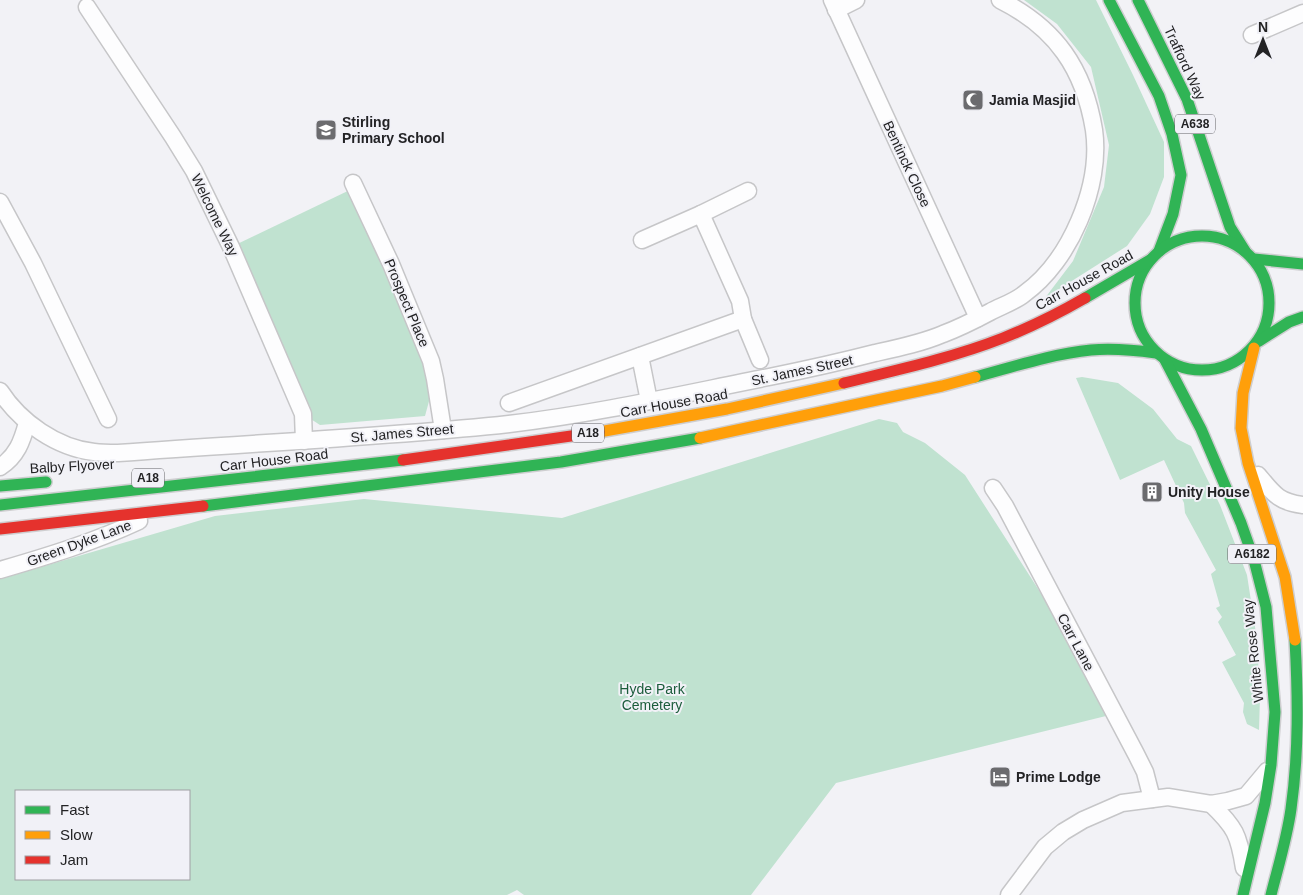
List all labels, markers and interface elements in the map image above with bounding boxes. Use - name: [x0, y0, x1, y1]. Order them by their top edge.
- north arrow: [1238, 15, 1288, 65]
- text: N: [1258, 19, 1268, 35]
- street label: Trafford Way: [1161, 24, 1209, 102]
- mosque icon: Jamia Masjid: [961, 88, 985, 112]
- place label: Jamia Masjid: [989, 92, 1076, 108]
- place label: Stirling Primary School: [342, 114, 445, 146]
- road number: A638: [1175, 115, 1215, 134]
- school or university icon: Stirling Primary School: [314, 118, 338, 142]
- street label: Bentinck Close: [880, 118, 934, 210]
- street label: Welcome Way: [188, 171, 242, 259]
- street label: Carr House Road: [1032, 247, 1136, 313]
- street label: Prospect Place: [381, 257, 433, 350]
- street label: St. James Street: [750, 351, 854, 389]
- street label: Carr House Road: [619, 386, 729, 420]
- street label: St. James Street: [350, 421, 454, 445]
- road number: A18: [572, 423, 604, 442]
- street label: Carr House Road: [219, 445, 329, 475]
- street label: Balby Flyover: [29, 456, 115, 476]
- road number: A18: [132, 468, 164, 488]
- building icon: Unity House: [1140, 480, 1164, 504]
- place label: Unity House: [1168, 484, 1250, 500]
- street label: Green Dyke Lane: [25, 517, 133, 569]
- road number: A6182: [1228, 544, 1276, 564]
- street label: White Rose Way: [1240, 599, 1266, 703]
- street label: Carr Lane: [1054, 611, 1098, 673]
- park label: Hyde Park Cemetery: [619, 681, 686, 713]
- hotel icon: Prime Lodge: [988, 765, 1012, 789]
- place label: Prime Lodge: [1016, 769, 1101, 785]
- legend: [15, 790, 190, 880]
- text: Fast: [60, 801, 90, 818]
- text: Slow: [60, 826, 93, 843]
- text: Jam: [60, 851, 88, 868]

